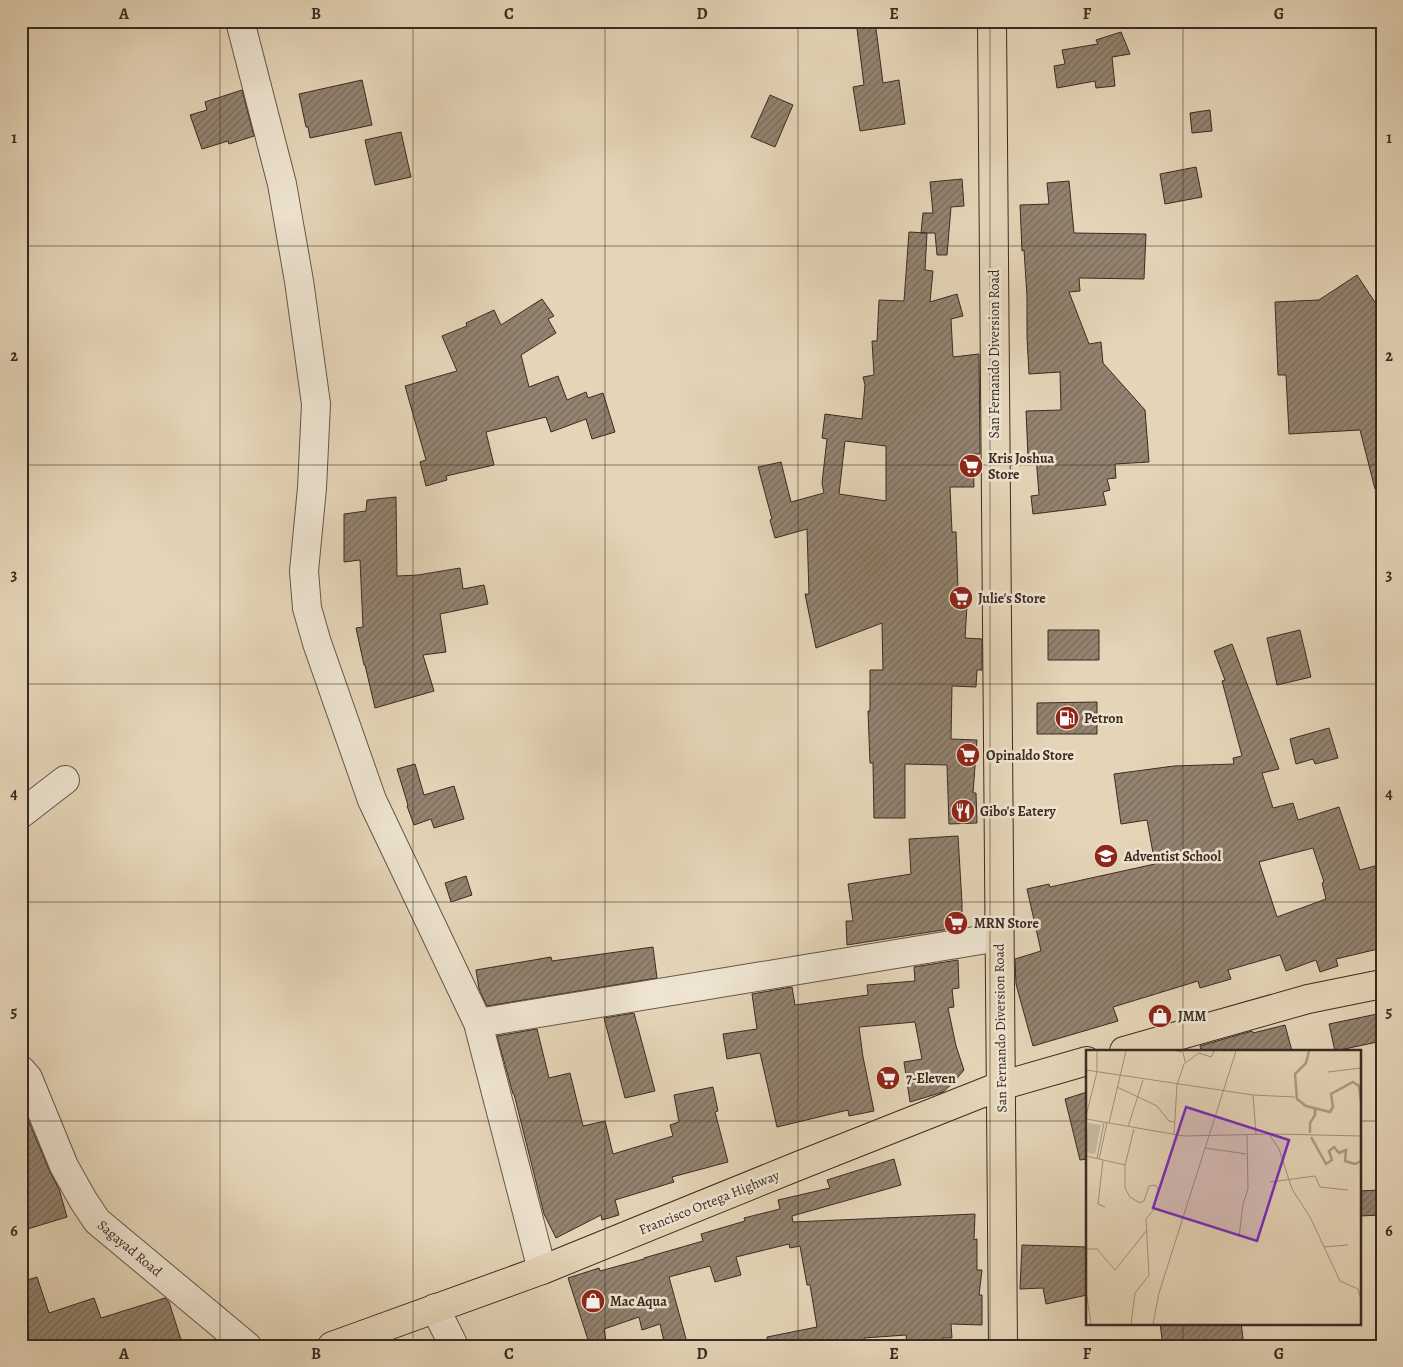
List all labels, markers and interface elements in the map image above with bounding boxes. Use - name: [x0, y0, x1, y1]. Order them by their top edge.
- text: A: [118, 3, 130, 25]
- text: B: [311, 3, 321, 25]
- text: C: [504, 3, 514, 25]
- text: D: [696, 3, 708, 25]
- text: E: [889, 3, 899, 25]
- text: F: [1083, 3, 1092, 25]
- text: G: [1274, 3, 1284, 25]
- text: 1: [11, 127, 17, 149]
- text: 1: [1386, 127, 1392, 149]
- street label: San Fernando Diversion Road: [985, 269, 1004, 438]
- text: 2: [10, 345, 18, 367]
- text: 2: [1385, 345, 1393, 367]
- place label: Kris Joshua Store: [988, 449, 1055, 484]
- supermarket icon: Kris Joshua Store: [958, 453, 984, 479]
- text: 3: [11, 564, 18, 586]
- text: 3: [1386, 564, 1393, 586]
- supermarket icon: Julie's Store: [948, 585, 974, 611]
- place label: Julie's Store: [978, 589, 1046, 608]
- fuel station icon: Petron: [1054, 705, 1080, 731]
- place label: Petron: [1084, 709, 1124, 728]
- supermarket icon: Opinaldo Store: [955, 742, 981, 768]
- place label: Opinaldo Store: [986, 746, 1075, 765]
- text: 4: [10, 783, 18, 805]
- text: 4: [1385, 783, 1393, 805]
- restaurant icon: Gibo's Eatery: [950, 798, 976, 824]
- place label: Gibo's Eatery: [980, 802, 1056, 821]
- school or university icon: Adventist School: [1093, 843, 1119, 869]
- place label: Adventist School: [1123, 847, 1222, 866]
- supermarket icon: MRN Store: [943, 910, 969, 936]
- place label: MRN Store: [974, 914, 1039, 933]
- street label: San Fernando Diversion Road: [990, 943, 1011, 1113]
- text: 5: [11, 1001, 18, 1023]
- text: 5: [1386, 1001, 1393, 1023]
- shop icon: JMM: [1147, 1003, 1173, 1029]
- place label: JMM: [1178, 1007, 1206, 1026]
- inset map: [1086, 1050, 1360, 1324]
- supermarket icon: 7-Eleven: [875, 1065, 901, 1091]
- place label: 7-Eleven: [906, 1069, 956, 1088]
- street label: Francisco Ortega Highway: [636, 1165, 783, 1239]
- street label: Sagayad Road: [93, 1216, 166, 1281]
- text: 6: [10, 1220, 18, 1242]
- text: 6: [1385, 1220, 1393, 1242]
- shop icon: Mac Aqua: [580, 1288, 606, 1314]
- place label: Mac Aqua: [610, 1292, 667, 1311]
- text: A: [118, 1343, 130, 1365]
- text: B: [311, 1343, 321, 1365]
- text: C: [504, 1343, 514, 1365]
- text: D: [696, 1343, 708, 1365]
- text: E: [889, 1343, 899, 1365]
- text: F: [1083, 1343, 1092, 1365]
- text: G: [1274, 1343, 1284, 1365]

